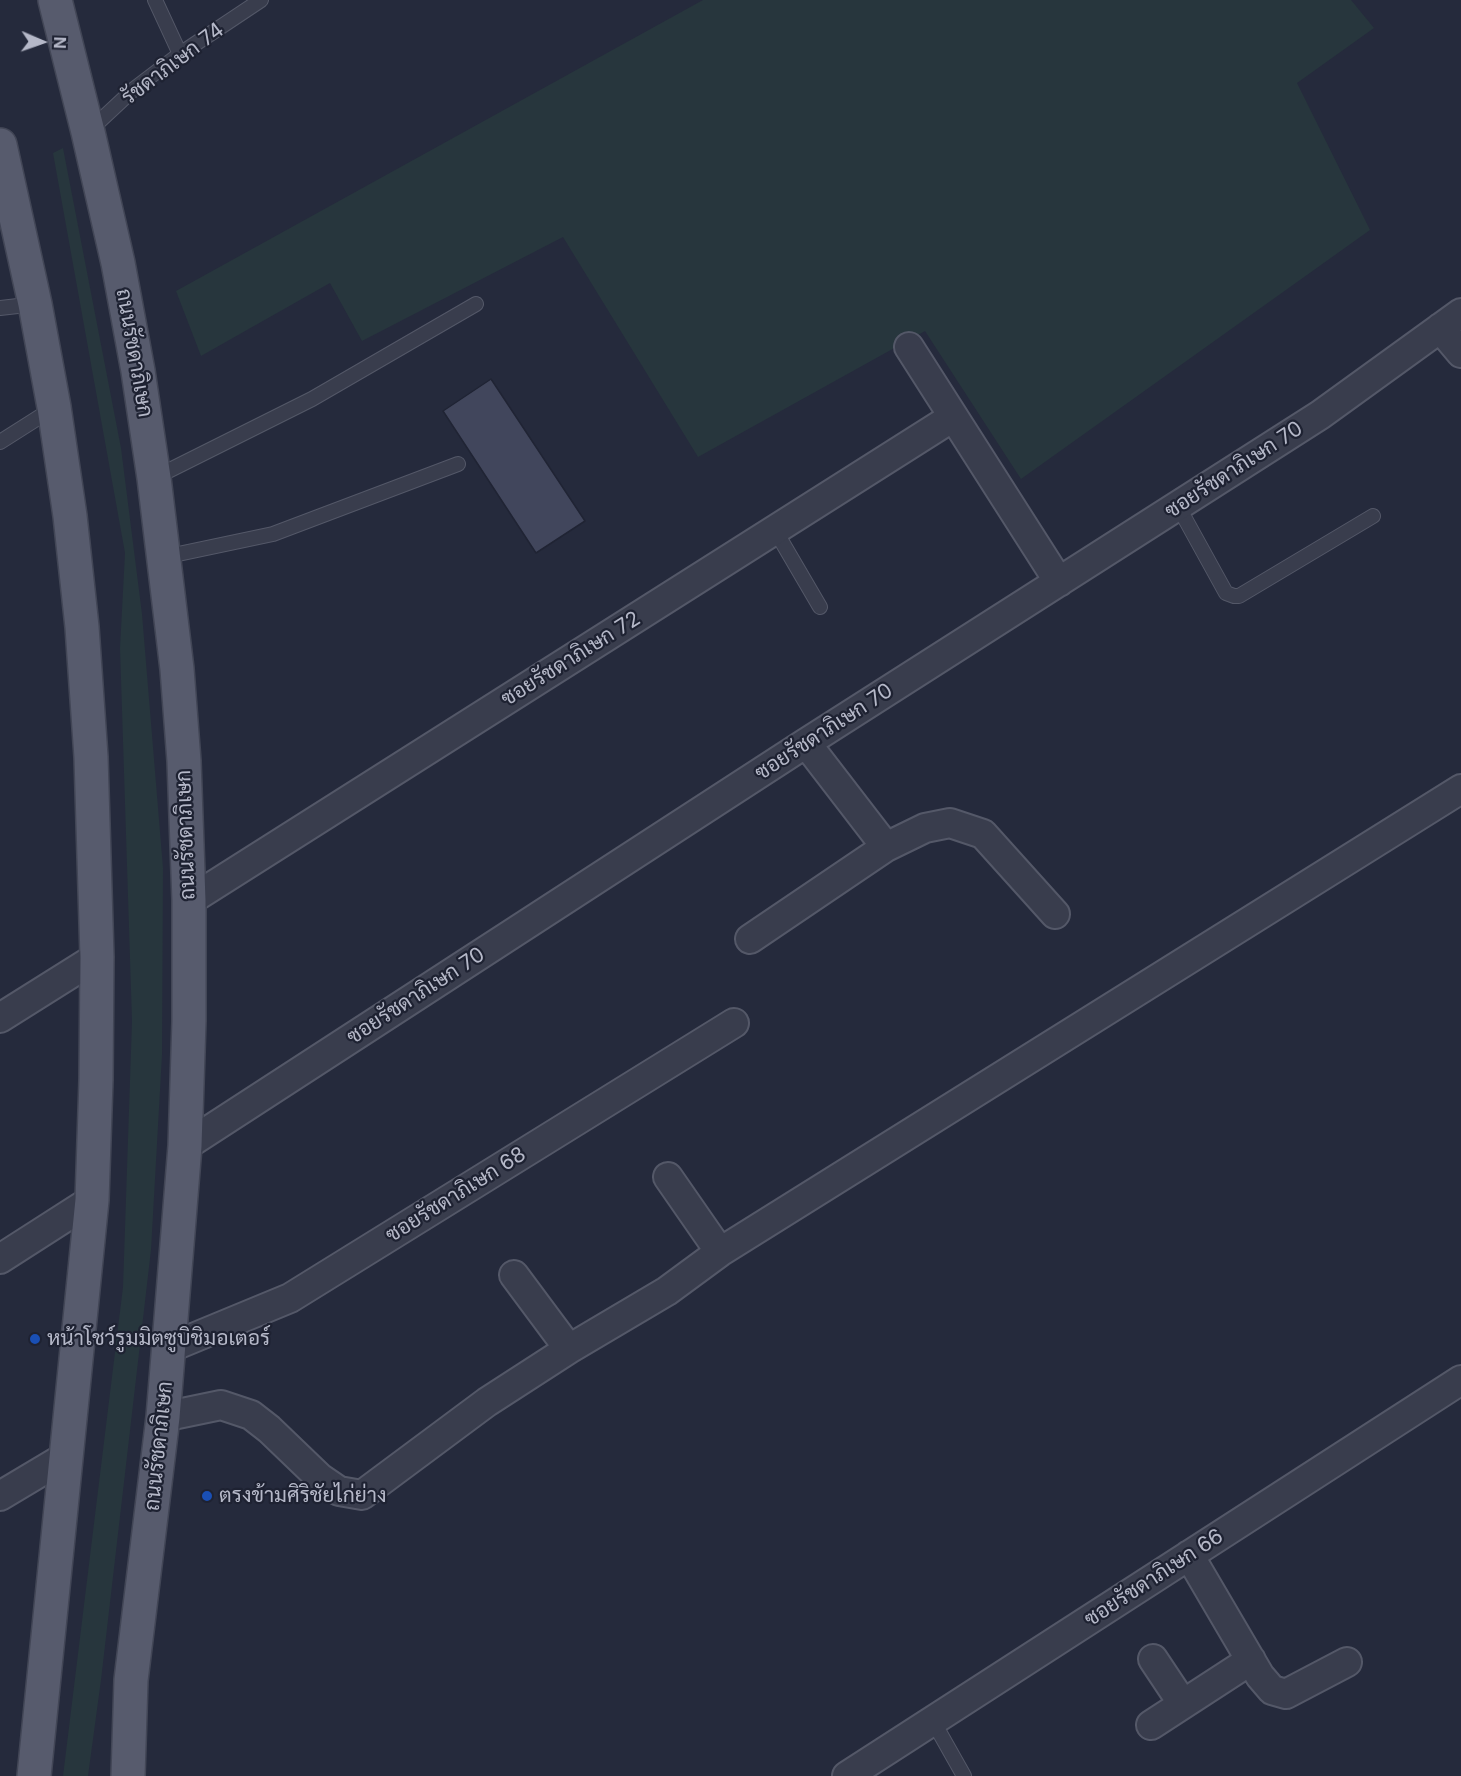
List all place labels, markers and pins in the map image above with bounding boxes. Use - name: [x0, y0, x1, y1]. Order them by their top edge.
- place label: หน้าโชว์รูมมิตซูบิชิมอเตอร์: [47, 1326, 270, 1352]
- marker: หน้าโชว์รูมมิตซูบิชิมอเตอร์: [28, 1332, 42, 1346]
- place label: ตรงข้ามศิริชัยไก่ย่าง: [219, 1483, 387, 1509]
- marker: ตรงข้ามศิริชัยไก่ย่าง: [200, 1489, 214, 1503]

